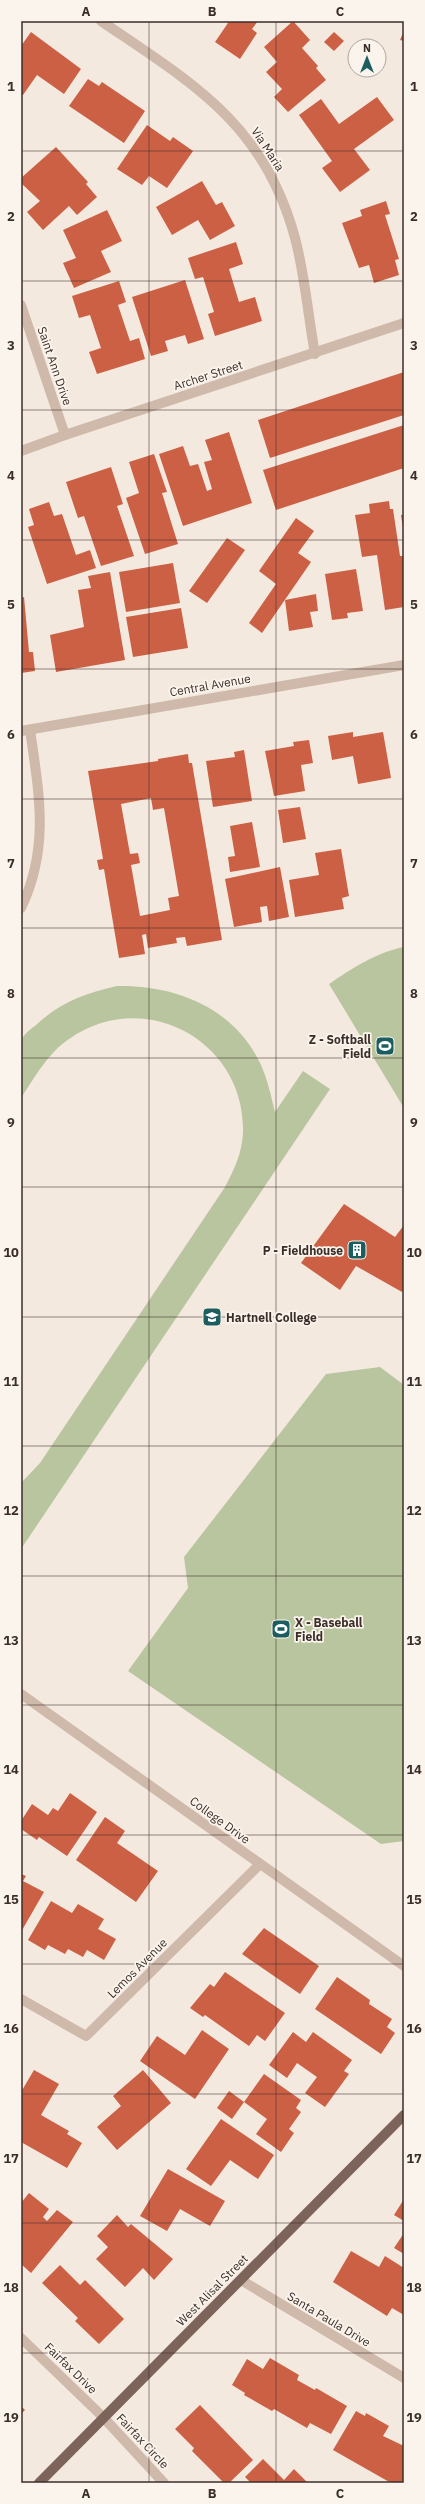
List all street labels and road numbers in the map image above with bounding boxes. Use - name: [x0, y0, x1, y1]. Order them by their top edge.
- street label: Via Maria: [248, 124, 288, 174]
- street label: Saint Ann Drive: [35, 325, 76, 408]
- street label: Archer Street: [172, 357, 244, 393]
- street label: Central Avenue: [168, 670, 252, 700]
- street label: College Drive: [187, 1793, 253, 1847]
- street label: Lemos Avenue: [104, 1935, 170, 2001]
- street label: West Alisal Street: [173, 2251, 251, 2329]
- street label: Santa Paula Drive: [285, 2288, 374, 2350]
- street label: Fairfax Drive: [42, 2339, 101, 2397]
- street label: Fairfax Circle: [114, 2410, 173, 2472]

